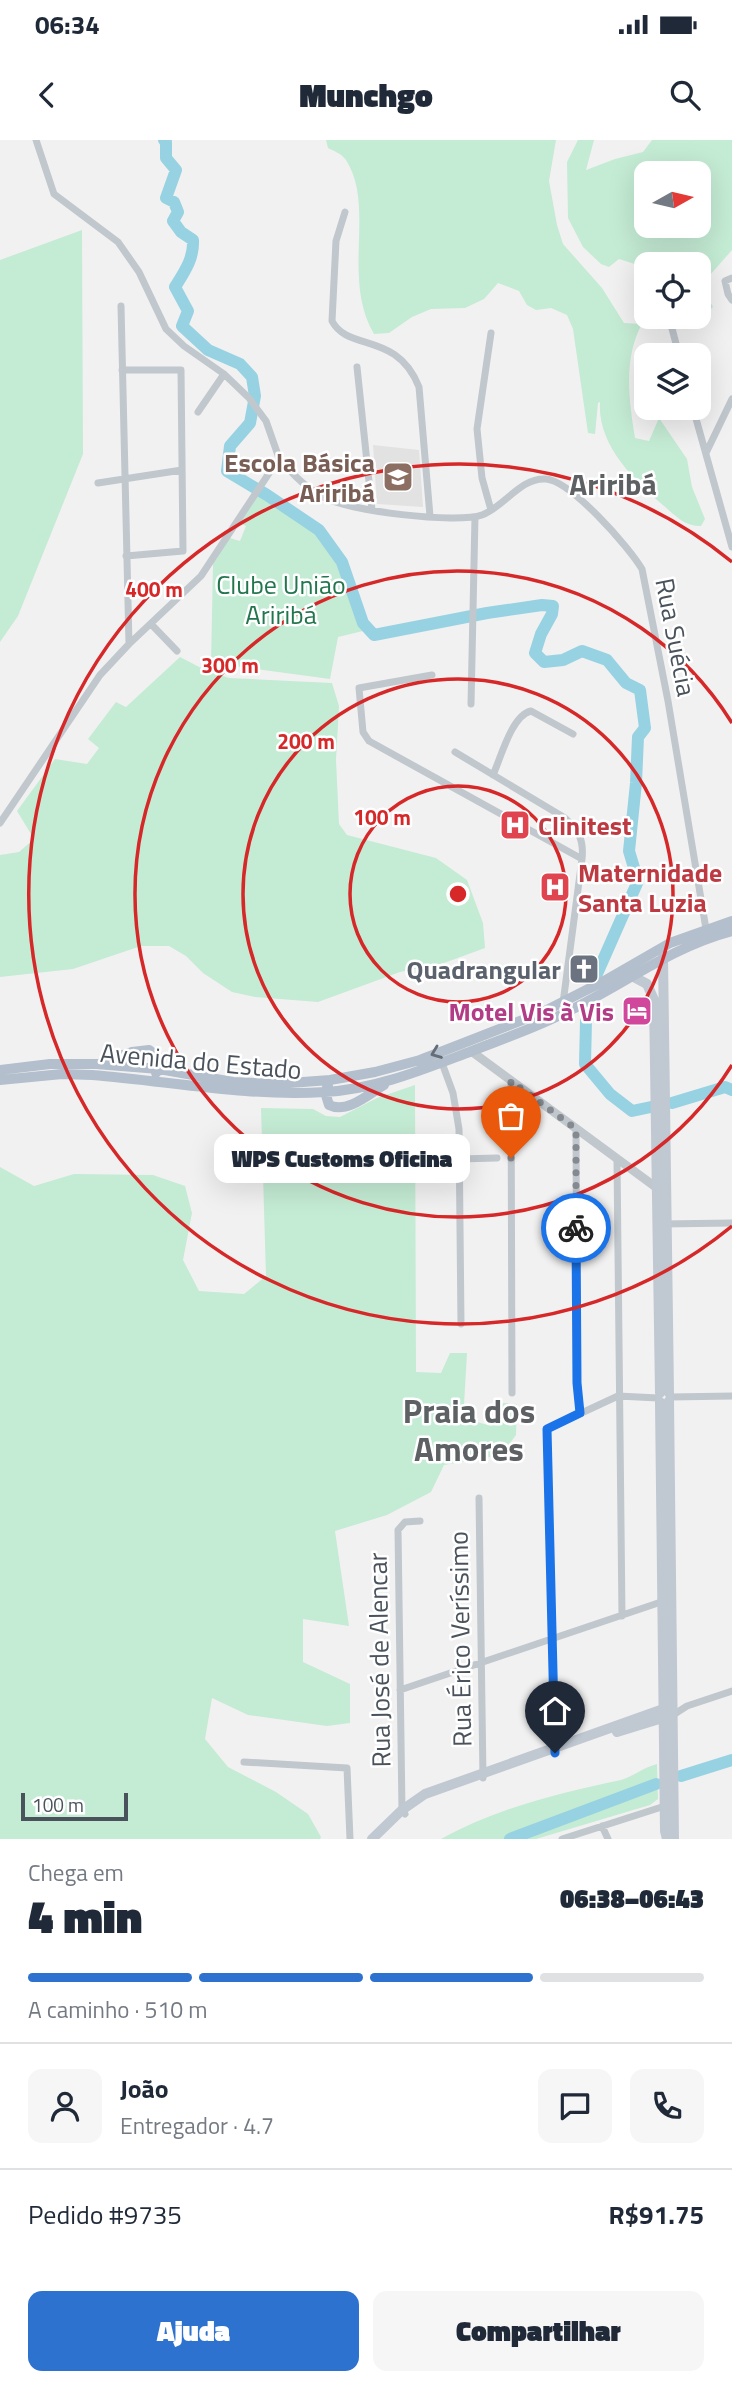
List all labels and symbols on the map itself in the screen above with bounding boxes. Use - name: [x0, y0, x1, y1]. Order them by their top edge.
- north arrow: [634, 161, 710, 238]
- place label: Escola Básica Ariribá: [224, 443, 375, 512]
- school or university icon: Escola Básica Ariribá: [381, 460, 415, 494]
- district label: Ariribá: [569, 461, 657, 507]
- park label: Clube União Ariribá: [216, 565, 346, 634]
- text: 400 m: [125, 573, 183, 605]
- street label: Rua Suécia: [645, 575, 707, 699]
- text: 300 m: [201, 649, 259, 681]
- text: 200 m: [277, 725, 335, 757]
- text: 100 m: [353, 801, 411, 833]
- place label: Clinitest: [538, 806, 631, 845]
- hospital icon: Clinitest: [498, 808, 532, 842]
- place label: Maternidade Santa Luzia: [578, 853, 722, 922]
- hospital icon: Maternidade Santa Luzia: [538, 870, 572, 904]
- centre of rings: [446, 882, 470, 906]
- place label: Quadrangular: [407, 950, 561, 989]
- church icon: Quadrangular: [567, 952, 601, 986]
- place label: Motel Vis à Vis: [449, 992, 614, 1031]
- hotel icon: Motel Vis à Vis: [620, 994, 654, 1028]
- street label: Avenida do Estado: [99, 1033, 303, 1089]
- one-way arrow: [430, 1045, 442, 1059]
- pin: [481, 1086, 541, 1158]
- callout: WPS Customs Oficina: [214, 1133, 469, 1182]
- courier: [541, 1193, 611, 1263]
- district label: Praia dos Amores: [403, 1386, 535, 1474]
- street label: Rua Érico Veríssimo: [439, 1531, 481, 1747]
- street label: Rua José de Alencar: [358, 1552, 400, 1768]
- pin: [525, 1681, 585, 1753]
- scale bar: [21, 1790, 128, 1822]

